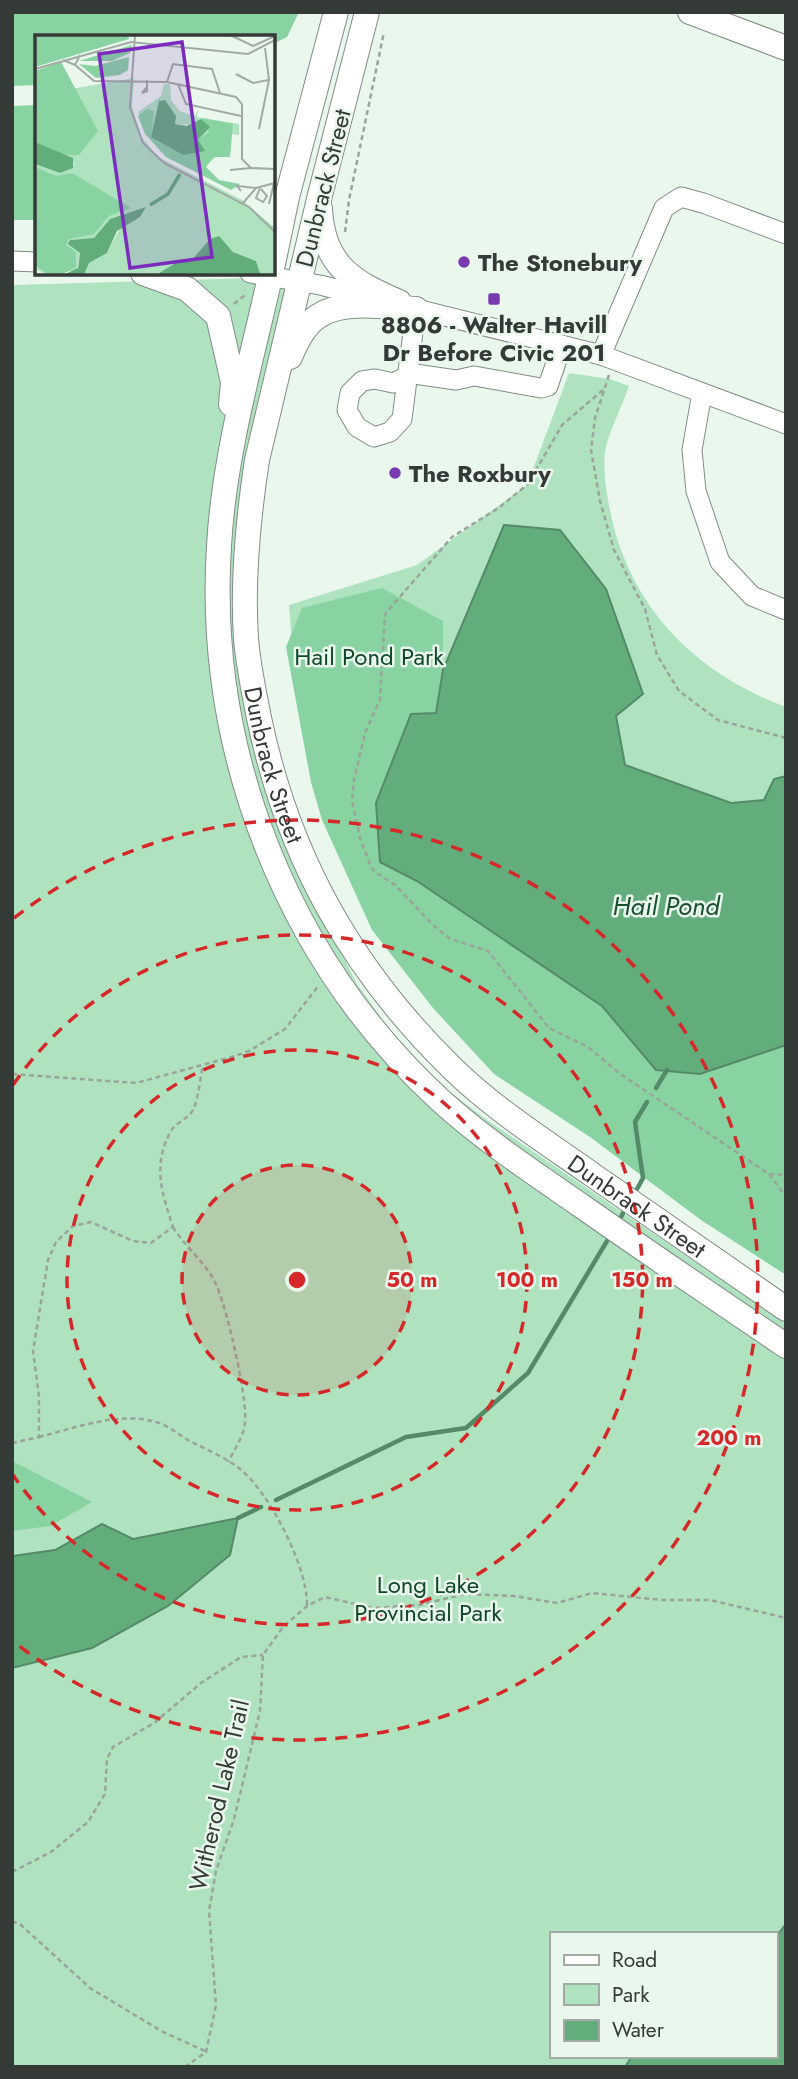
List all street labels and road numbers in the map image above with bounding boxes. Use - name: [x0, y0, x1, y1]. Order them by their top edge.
- street label: Dunbrack Street: [286, 105, 360, 271]
- street label: Dunbrack Street: [236, 683, 313, 849]
- street label: Dunbrack Street: [561, 1145, 714, 1266]
- street label: Witherod Lake Trail: [180, 1696, 258, 1894]

